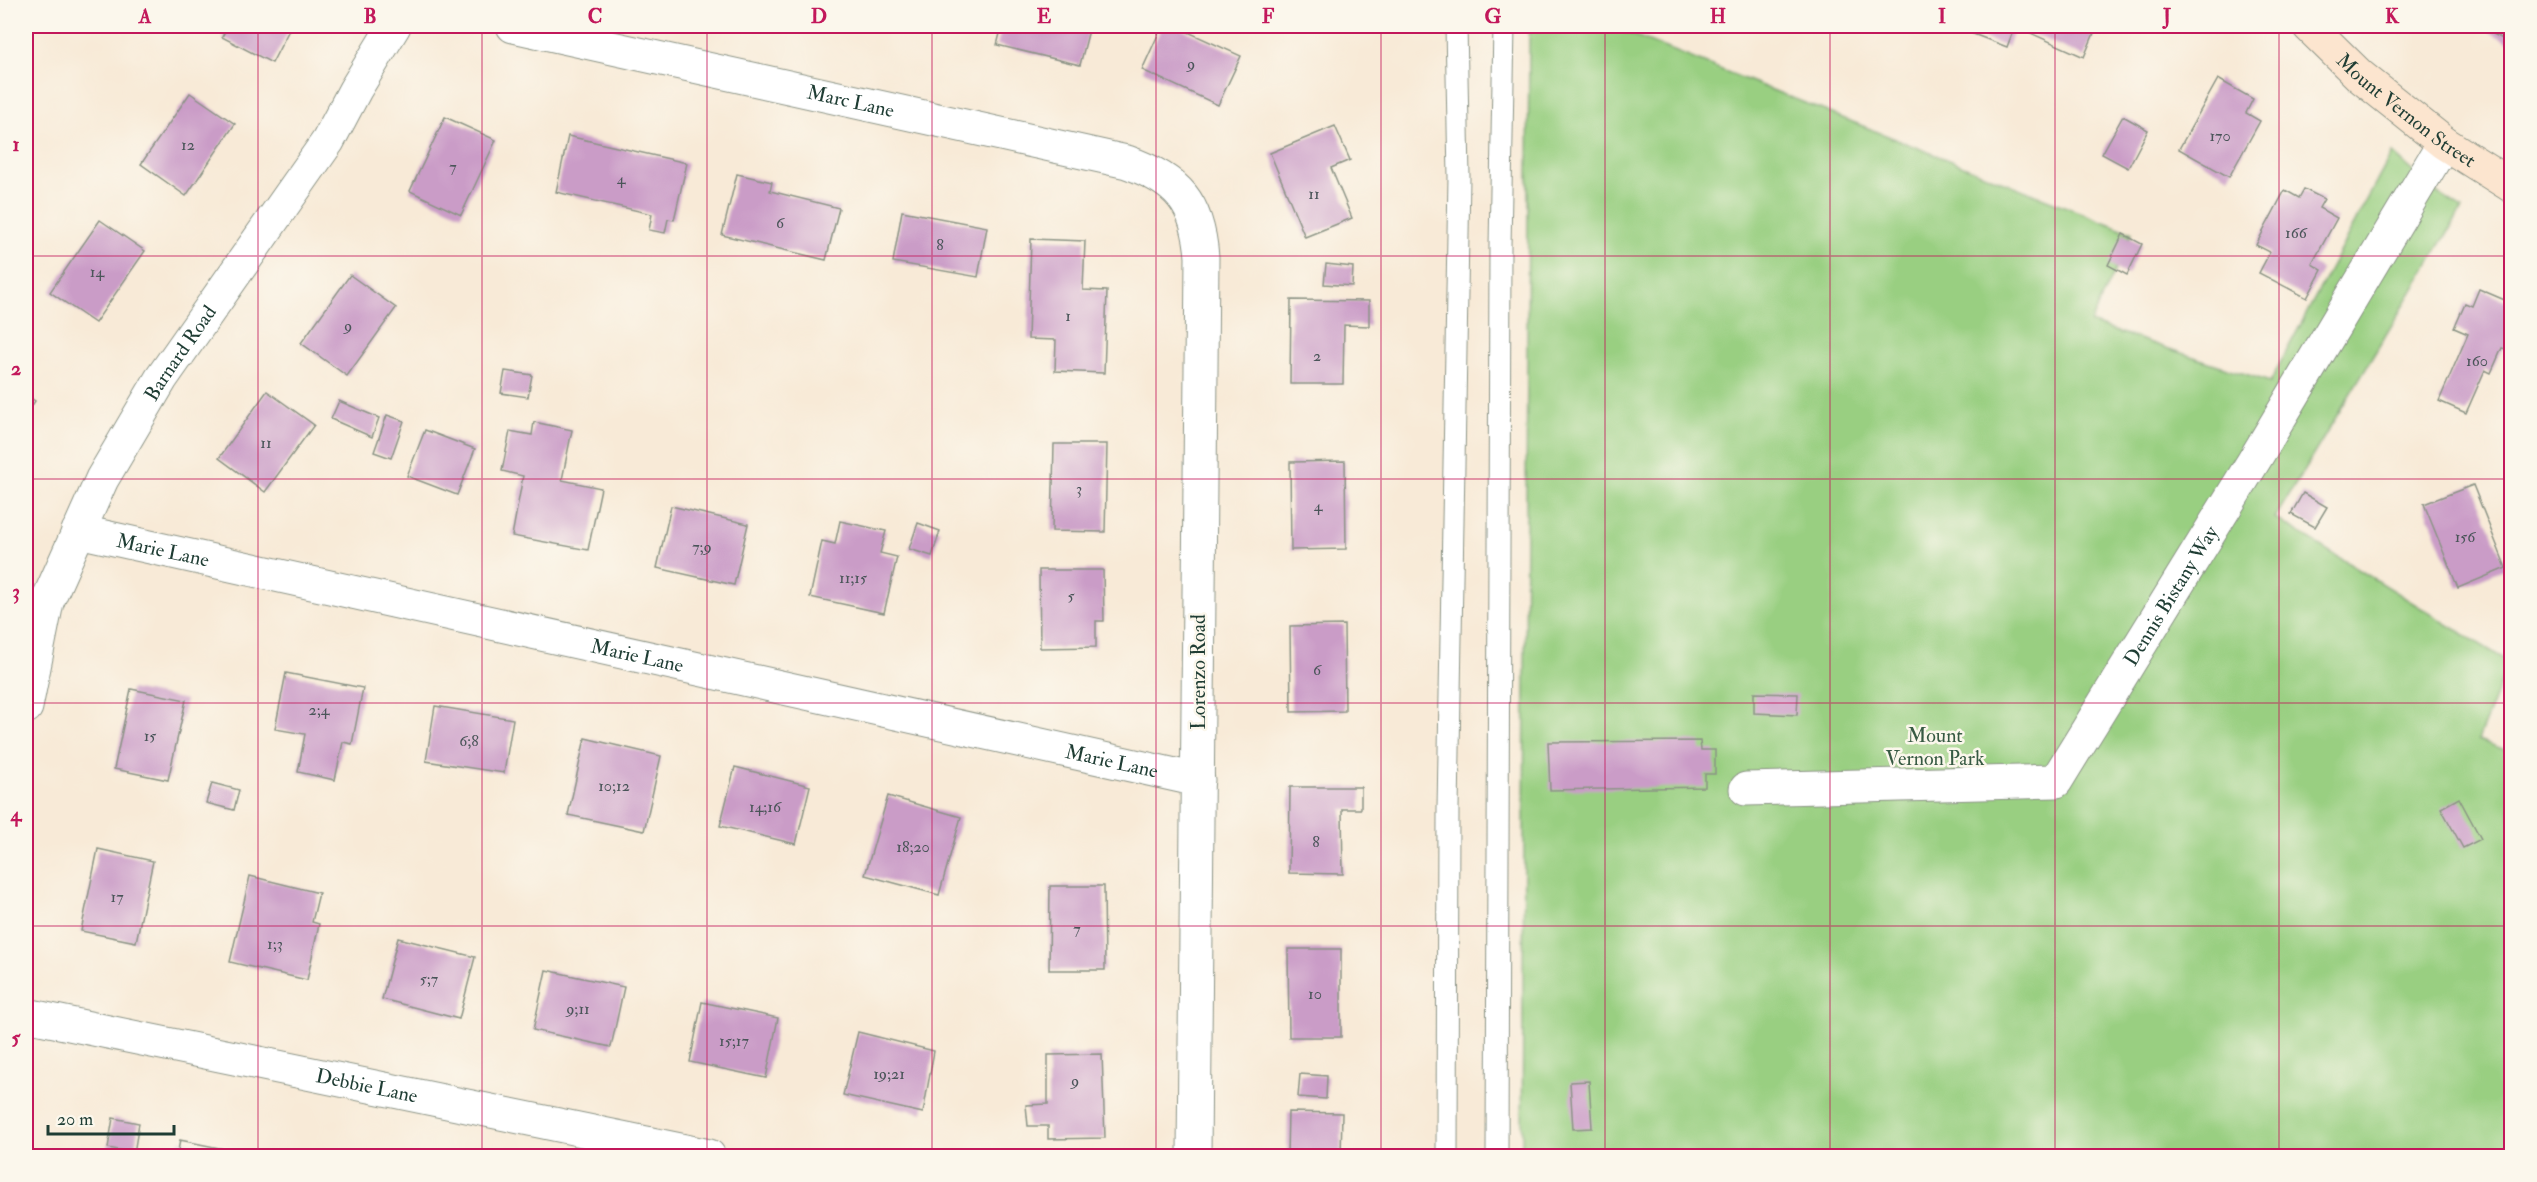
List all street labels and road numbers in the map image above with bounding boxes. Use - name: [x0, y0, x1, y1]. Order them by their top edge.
- street label: Mount Vernon Street: [2331, 48, 2481, 173]
- street label: Marc Lane: [805, 80, 897, 123]
- street label: Barnard Road: [139, 300, 222, 406]
- street label: Dennis Bistany Way: [2118, 520, 2224, 671]
- street label: Marie Lane: [114, 528, 211, 573]
- street label: Lorenzo Road: [1186, 614, 1211, 730]
- street label: Marie Lane: [589, 633, 686, 678]
- street label: Marie Lane: [1063, 739, 1160, 784]
- street label: Debbie Lane: [314, 1063, 420, 1109]

